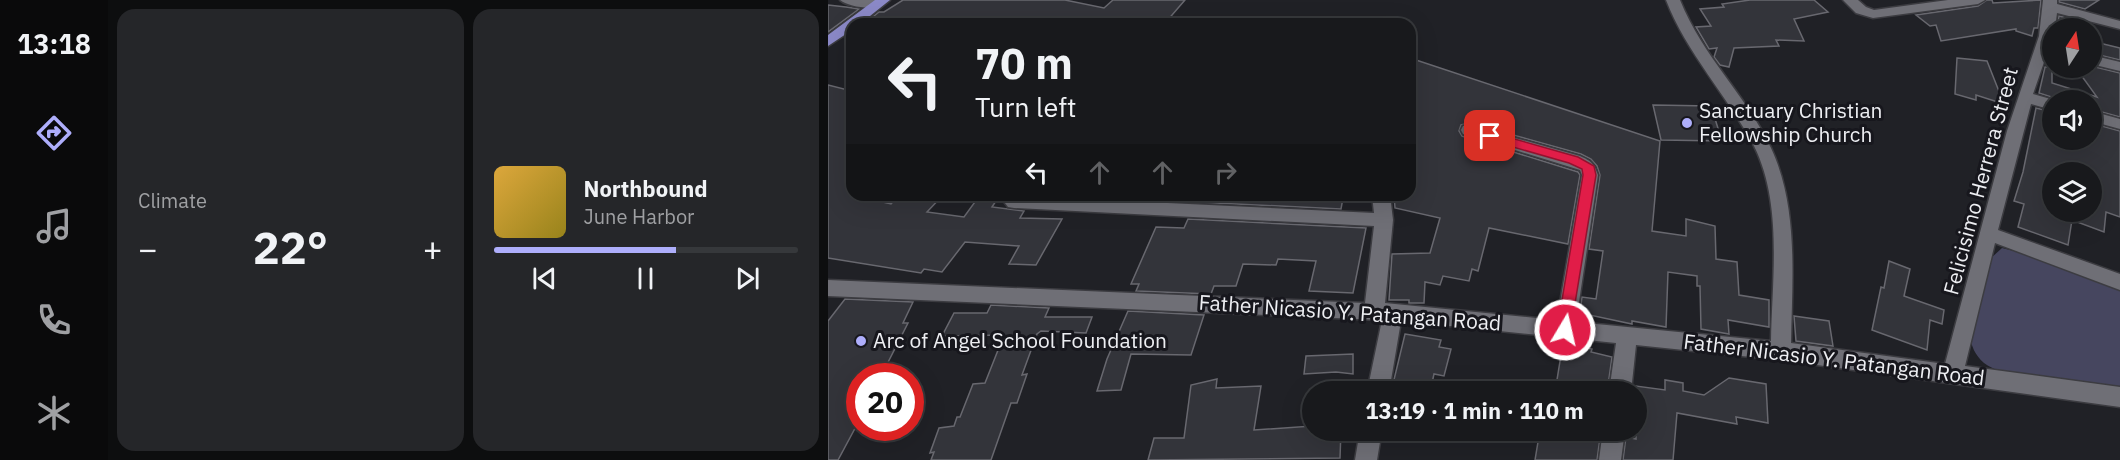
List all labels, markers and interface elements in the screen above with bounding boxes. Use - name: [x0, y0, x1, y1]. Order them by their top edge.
- north arrow: [2042, 18, 2102, 78]
- map controls: [2042, 18, 2102, 222]
- text: 13:18: [17, 26, 91, 61]
- text: 70 m: [975, 36, 1073, 91]
- icon: left: [876, 42, 954, 120]
- street label: Felicisimo Herrera Street: [1936, 64, 2024, 298]
- text: Turn left: [975, 89, 1076, 124]
- button: sound: [2042, 90, 2102, 150]
- place label: Sanctuary Christian Fellowship Church: [1699, 96, 1883, 148]
- pin: [1464, 110, 1515, 161]
- icon: directions: [33, 112, 75, 154]
- marker: Sanctuary Christian Fellowship Church: [1680, 116, 1694, 130]
- icon: arrive: [1473, 119, 1506, 152]
- icon: left: [1020, 156, 1053, 189]
- icon: ahead: [1083, 156, 1116, 189]
- icon: ahead: [1146, 156, 1179, 189]
- icon: right: [1209, 156, 1242, 189]
- button: layers: [2042, 162, 2102, 222]
- text: Northbound: [584, 174, 708, 203]
- text: Climate: [138, 187, 207, 214]
- text: June Harbor: [584, 203, 694, 230]
- icon: music: [33, 205, 75, 247]
- text: 22°: [253, 218, 328, 276]
- text: −: [138, 227, 158, 270]
- text: +: [423, 227, 443, 270]
- icon: previous: [528, 262, 561, 295]
- icon: pause: [629, 262, 662, 295]
- icon: next: [731, 262, 764, 295]
- street label: Father Nicasio Y. Patangan Road: [1198, 287, 1502, 337]
- position arrow: [1533, 298, 1597, 362]
- icon: phone: [33, 299, 75, 341]
- place label: Arc of Angel School Foundation: [873, 326, 1167, 354]
- street label: Father Nicasio Y. Patangan Road: [1682, 327, 1986, 391]
- marker: Arc of Angel School Foundation: [854, 334, 868, 348]
- speed limit sign: 20: [846, 363, 924, 441]
- icon: climate: [33, 392, 75, 434]
- text: 13:19 · 1 min · 110 m: [1365, 396, 1584, 425]

